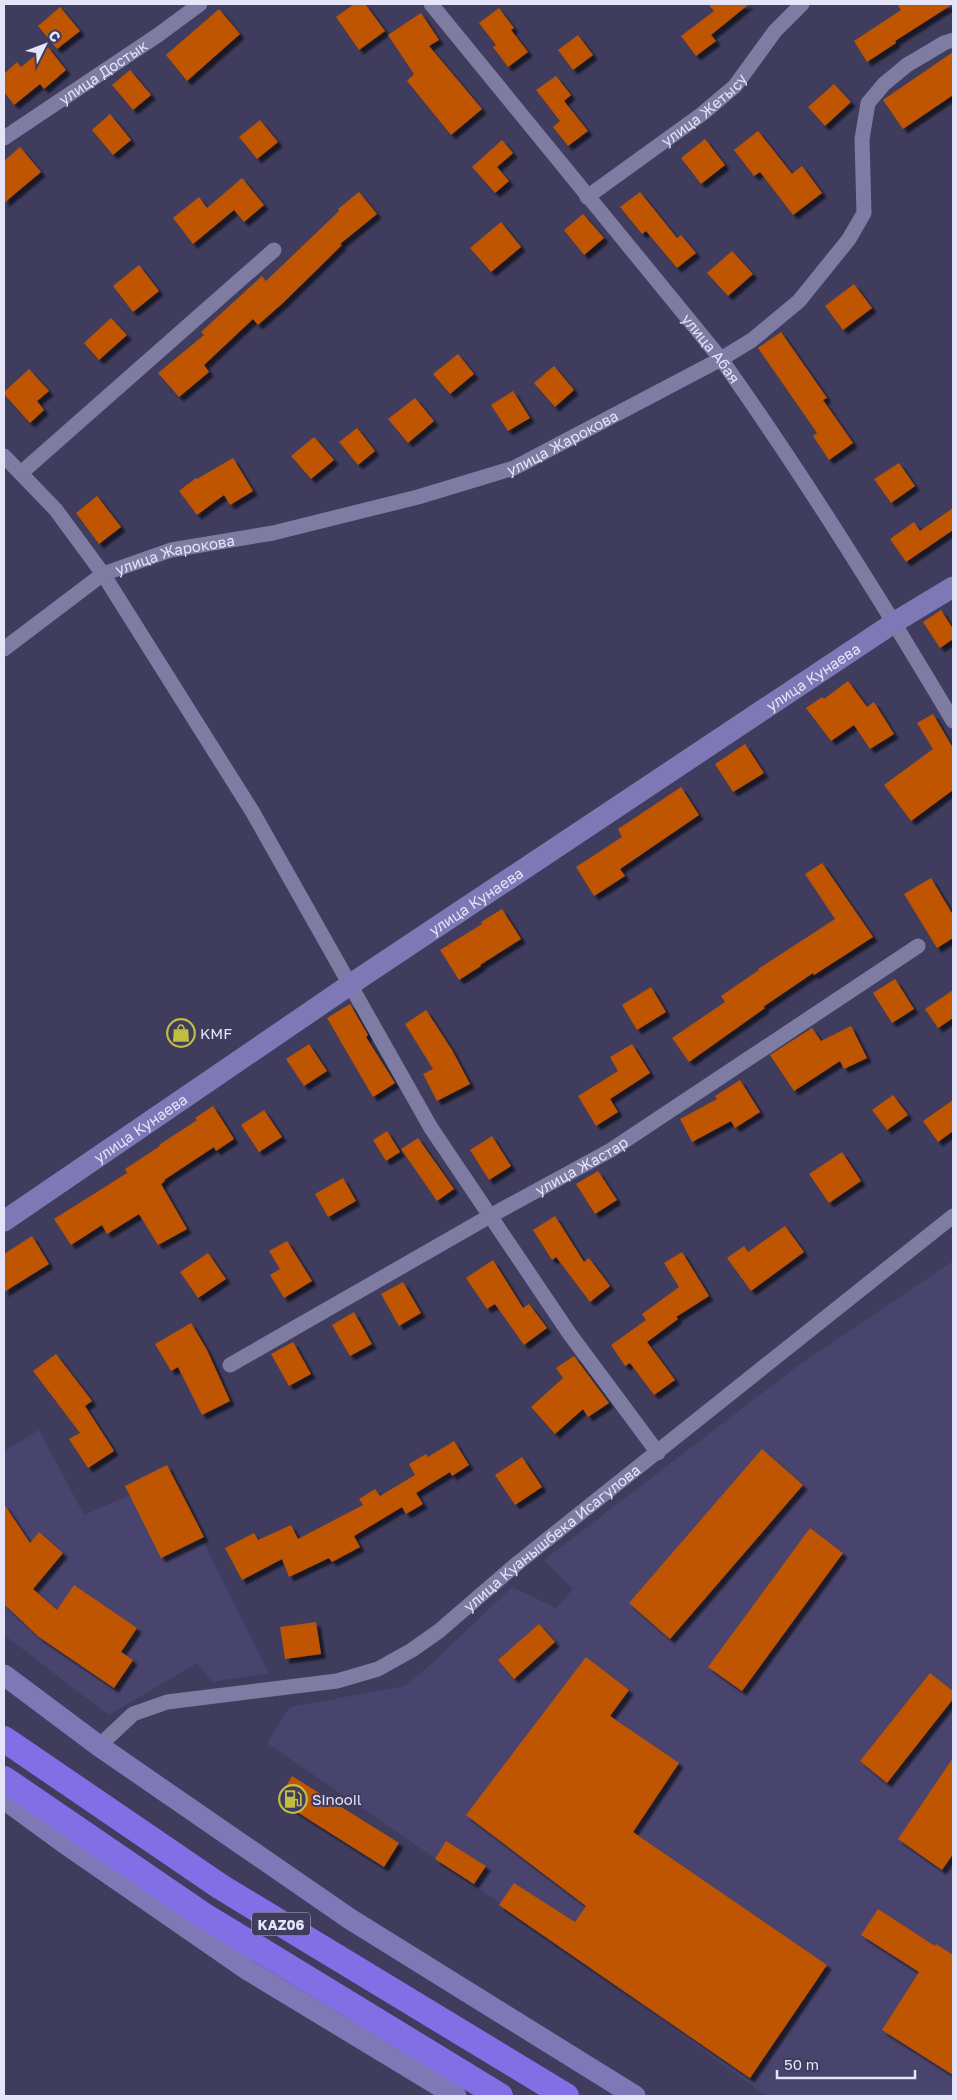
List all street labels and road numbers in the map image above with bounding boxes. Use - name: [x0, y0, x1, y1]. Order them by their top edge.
- street label: улица Достык: [55, 36, 151, 108]
- street label: улица Жетысу: [658, 69, 751, 150]
- street label: улица Абая: [678, 310, 744, 387]
- street label: улица Жарокова: [505, 406, 621, 479]
- street label: улица Жарокова: [113, 531, 236, 578]
- street label: улица Кунаева: [762, 639, 863, 714]
- street label: улица Кунаева: [425, 863, 526, 939]
- street label: улица Кунаева: [90, 1090, 190, 1166]
- street label: улица Жастар: [532, 1132, 631, 1199]
- street label: улица Куанышбека Исагулова: [459, 1460, 644, 1615]
- road number: KАZ06: [252, 1912, 310, 1936]

